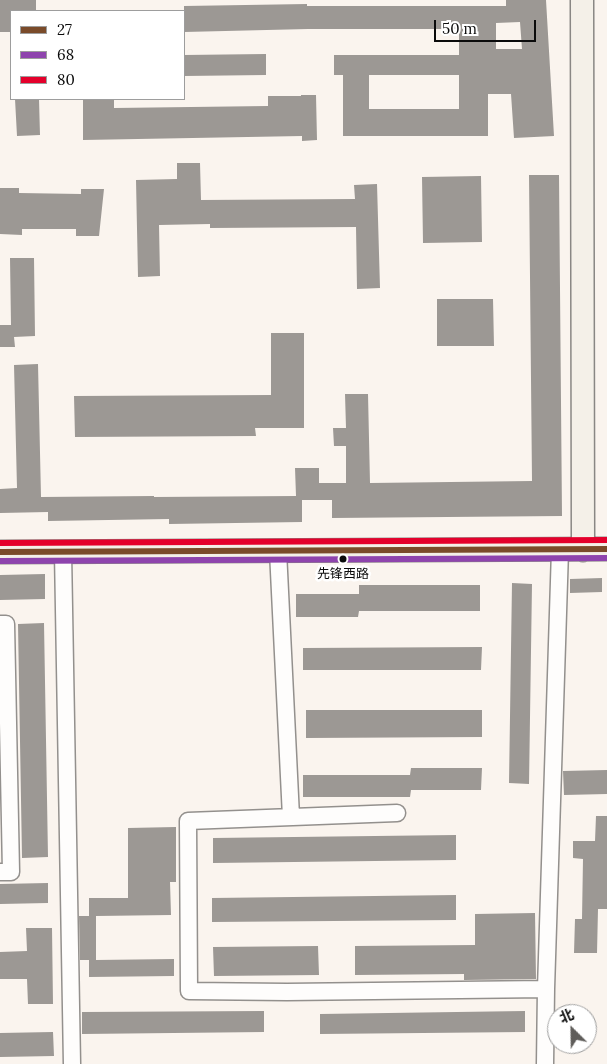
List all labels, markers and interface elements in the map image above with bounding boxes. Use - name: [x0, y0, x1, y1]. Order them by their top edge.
- legend: [10, 10, 185, 100]
- scale bar: [437, 10, 540, 42]
- text: 50 m: [442, 19, 477, 38]
- text: 27: [57, 20, 72, 39]
- text: 68: [57, 45, 74, 64]
- text: 80: [57, 70, 75, 89]
- marker: 先锋西路: [338, 554, 348, 564]
- place label: 先锋西路: [317, 566, 369, 582]
- north arrow: [547, 1004, 597, 1054]
- text: 北: [557, 1005, 576, 1027]

